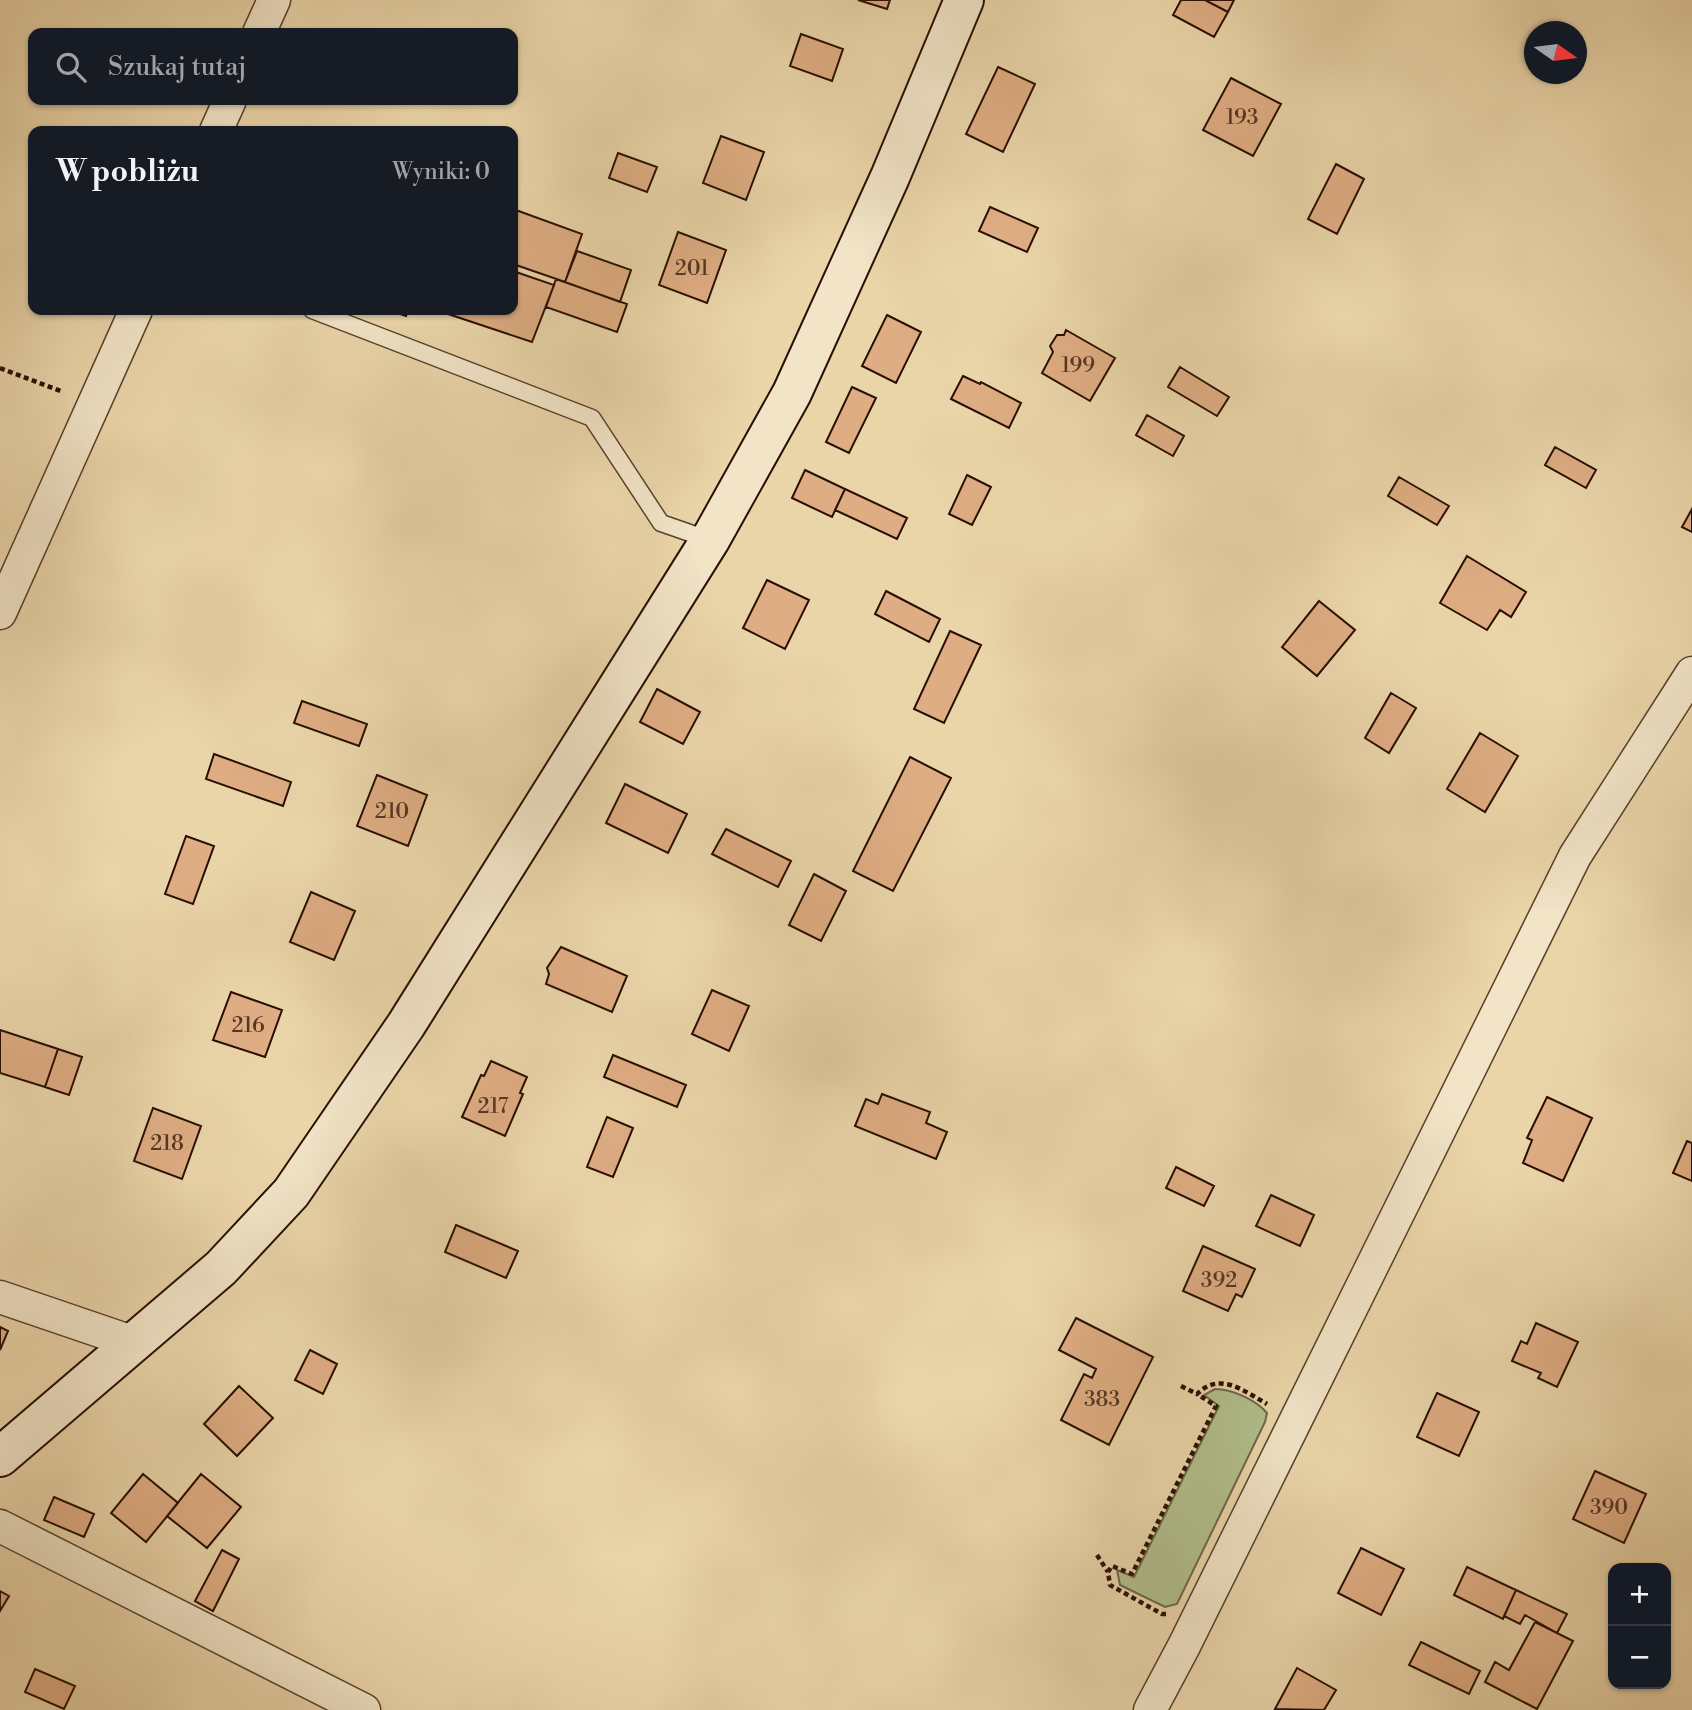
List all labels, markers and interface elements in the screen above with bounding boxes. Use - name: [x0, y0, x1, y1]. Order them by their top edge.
- north arrow: [1524, 21, 1587, 84]
- search box: [28, 28, 518, 105]
- icon: search: [52, 48, 90, 86]
- text: Szukaj tutaj: [108, 51, 247, 83]
- house number: 193: [1226, 105, 1258, 131]
- text: W pobliżu: [56, 153, 199, 191]
- text: Wyniki: 0: [392, 158, 490, 186]
- house number: 201: [675, 256, 709, 282]
- house number: 199: [1061, 353, 1095, 379]
- house number: 210: [375, 799, 409, 825]
- house number: 216: [231, 1013, 265, 1039]
- house number: 217: [478, 1094, 509, 1120]
- house number: 218: [150, 1131, 184, 1157]
- house number: 392: [1201, 1268, 1237, 1294]
- house number: 383: [1084, 1387, 1120, 1413]
- house number: 390: [1590, 1495, 1628, 1521]
- map controls: [1608, 1563, 1671, 1689]
- button: +: [1608, 1563, 1671, 1626]
- button: −: [1608, 1626, 1671, 1689]

